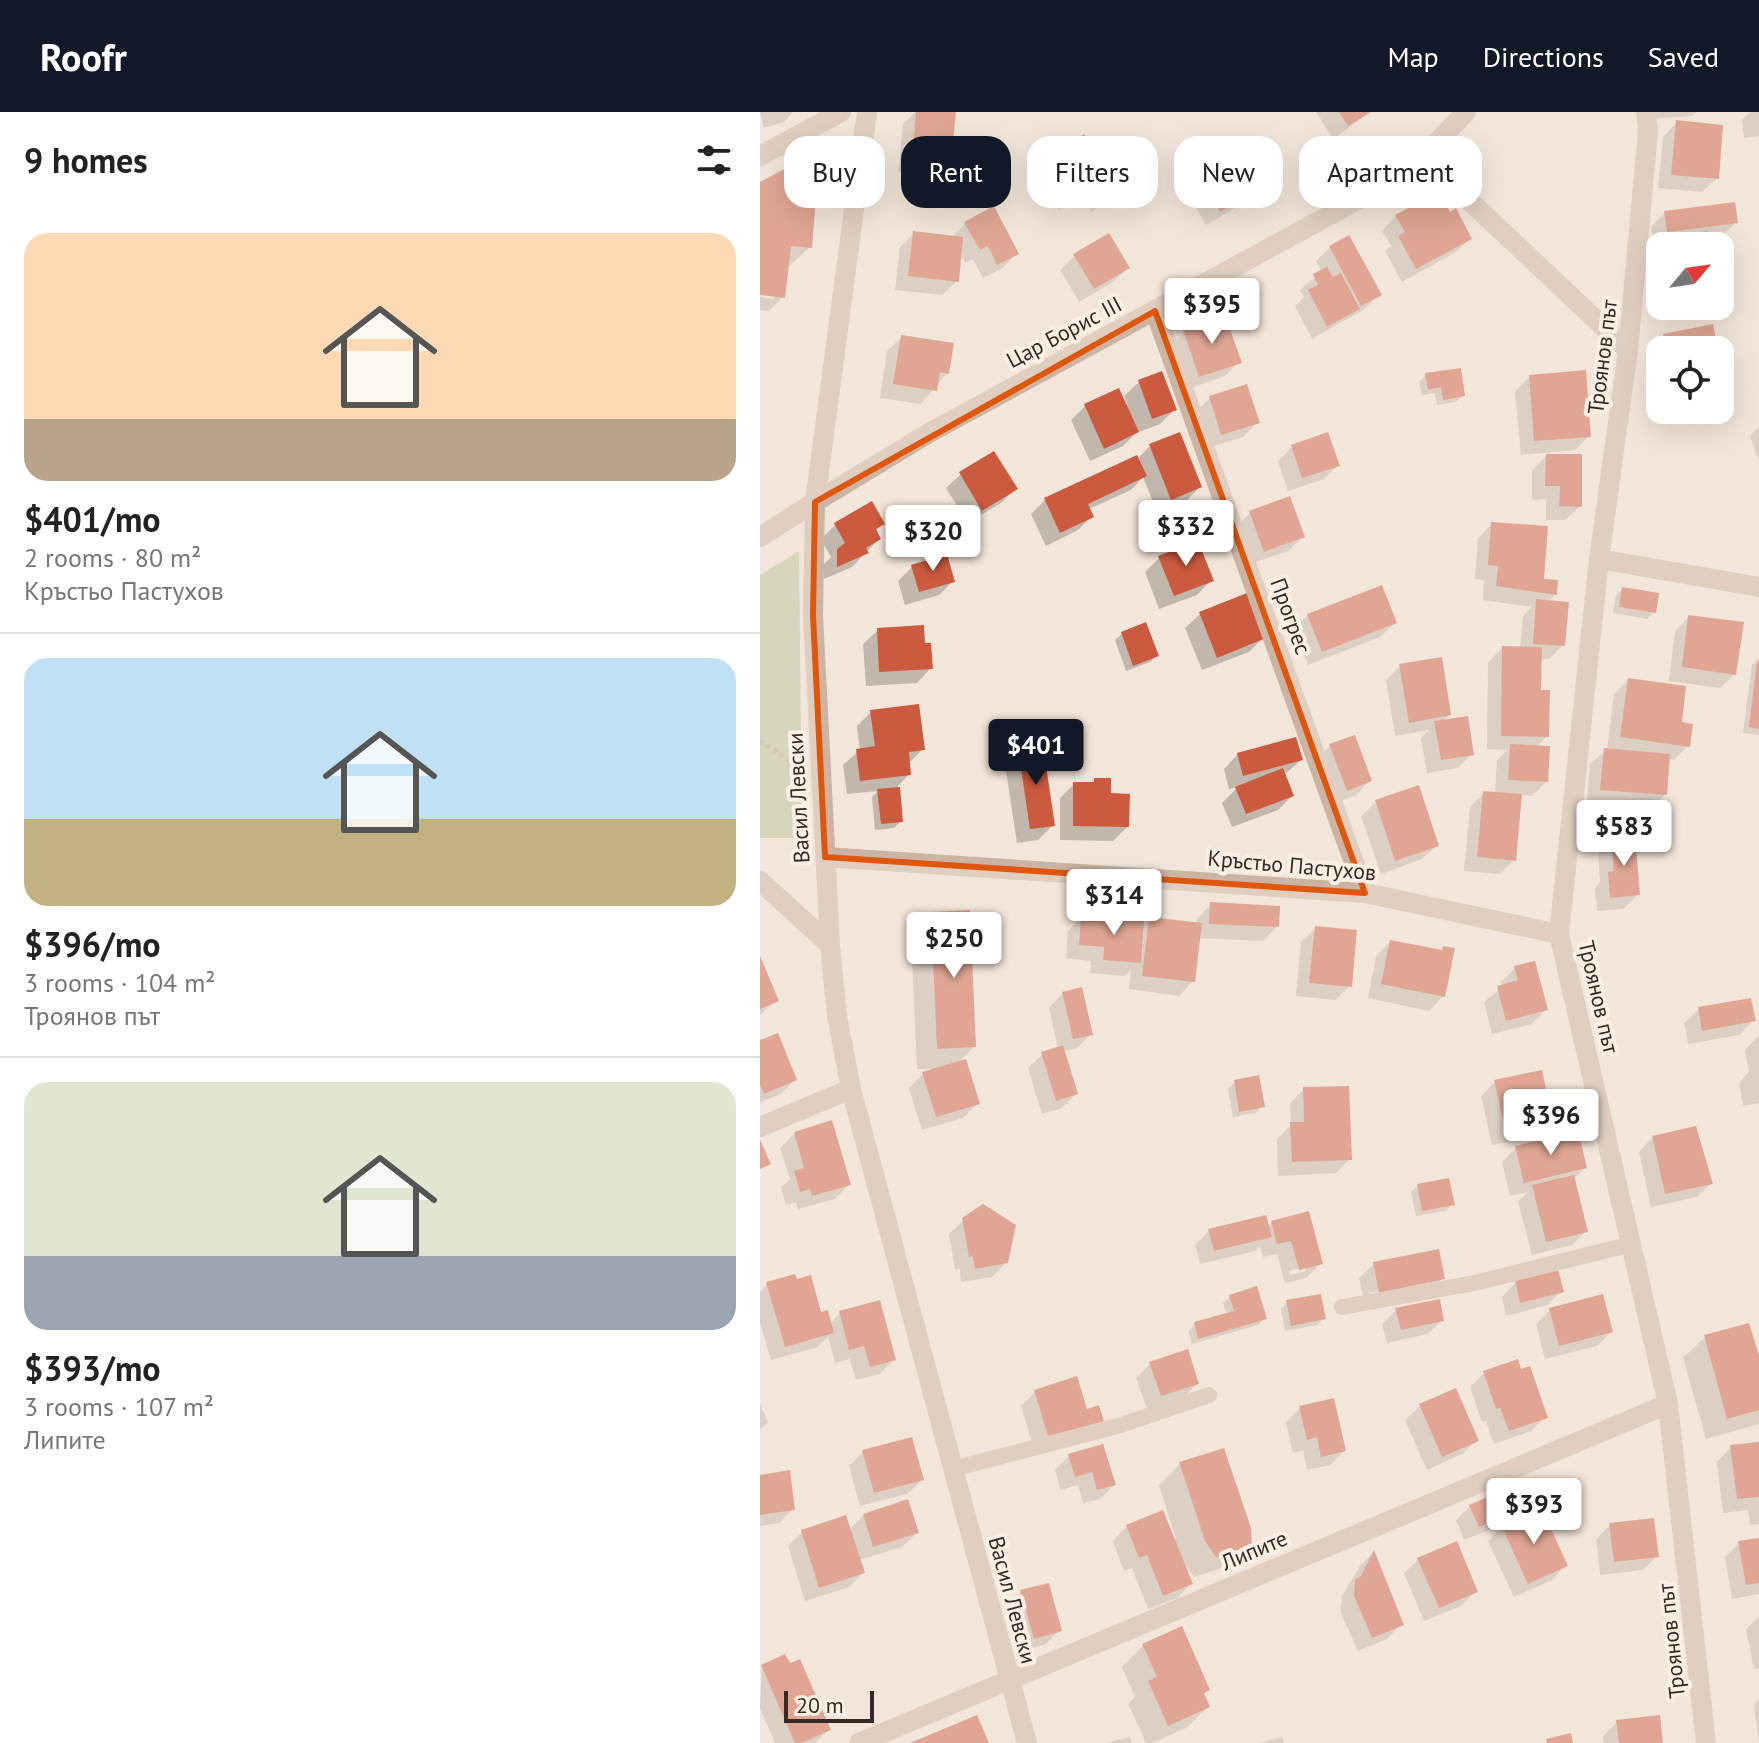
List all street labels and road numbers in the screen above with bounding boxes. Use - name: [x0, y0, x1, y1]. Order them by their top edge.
- street label: Цар Борис III: [1002, 290, 1126, 374]
- street label: Троянов път: [1581, 298, 1623, 416]
- street label: Прогрес: [1264, 574, 1318, 658]
- street label: Васил Левски: [781, 732, 815, 864]
- street label: Кръстьо Пастухов: [1207, 844, 1377, 886]
- street label: Троянов път: [1572, 938, 1626, 1056]
- street label: Липите: [1216, 1524, 1291, 1577]
- street label: Васил Левски: [983, 1533, 1043, 1667]
- street label: Троянов път: [1651, 1582, 1691, 1700]

